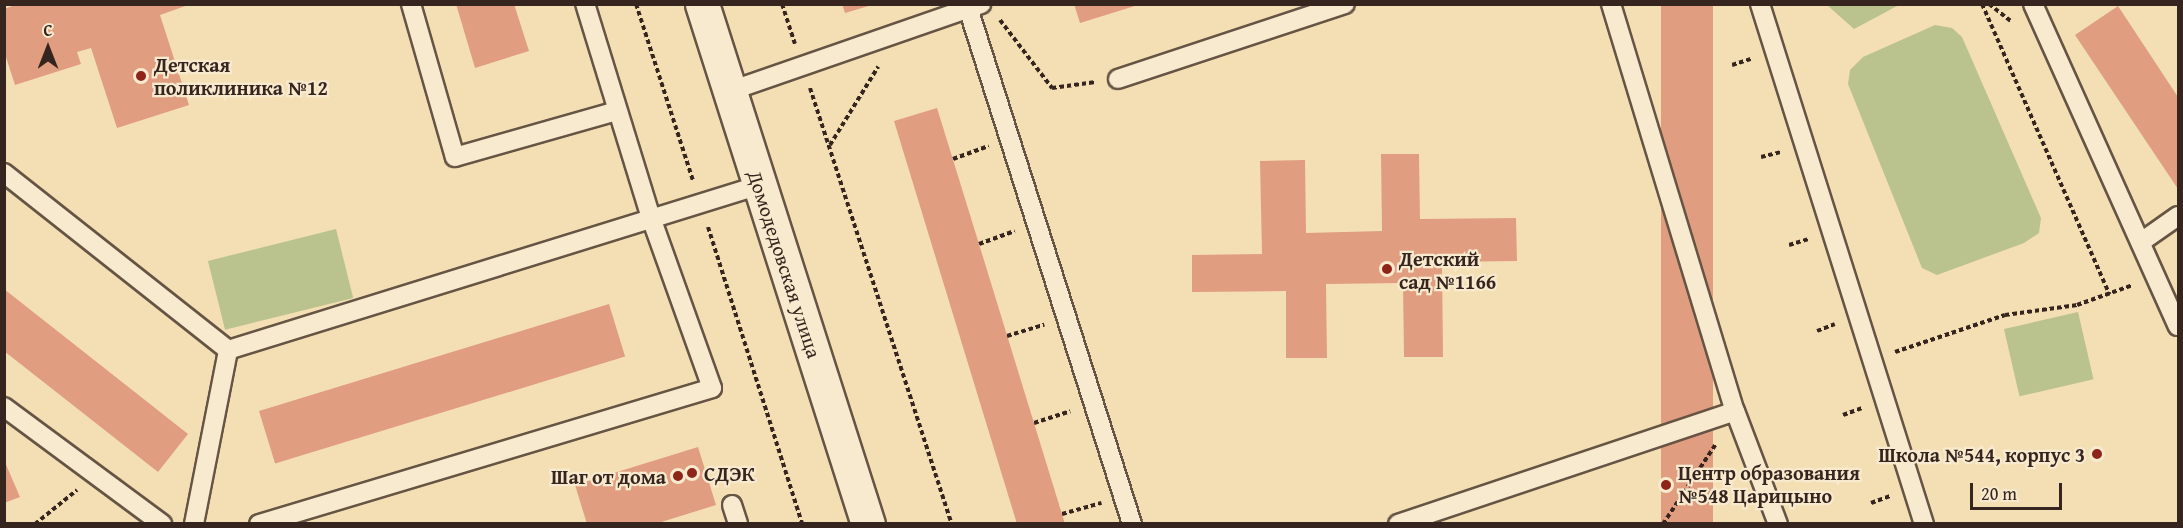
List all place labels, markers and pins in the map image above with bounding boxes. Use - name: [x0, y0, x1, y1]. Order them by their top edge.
- place label: Детская поликлиника №12: [154, 52, 328, 99]
- marker: Детская поликлиника №12: [132, 67, 150, 85]
- place label: Детский сад №1166: [1399, 246, 1496, 293]
- marker: Детский сад №1166: [1380, 262, 1394, 276]
- place label: Школа №544, корпус 3: [1878, 442, 2085, 466]
- marker: Школа №544, корпус 3: [2090, 447, 2104, 461]
- place label: СДЭК: [704, 461, 755, 485]
- place label: Центр образования №548 Царицыно: [1678, 461, 1860, 508]
- place label: Шаг от дома: [551, 464, 666, 488]
- marker: СДЭК: [685, 466, 699, 480]
- marker: Шаг от дома: [671, 469, 685, 483]
- marker: Центр образования №548 Царицыно: [1659, 478, 1673, 492]

